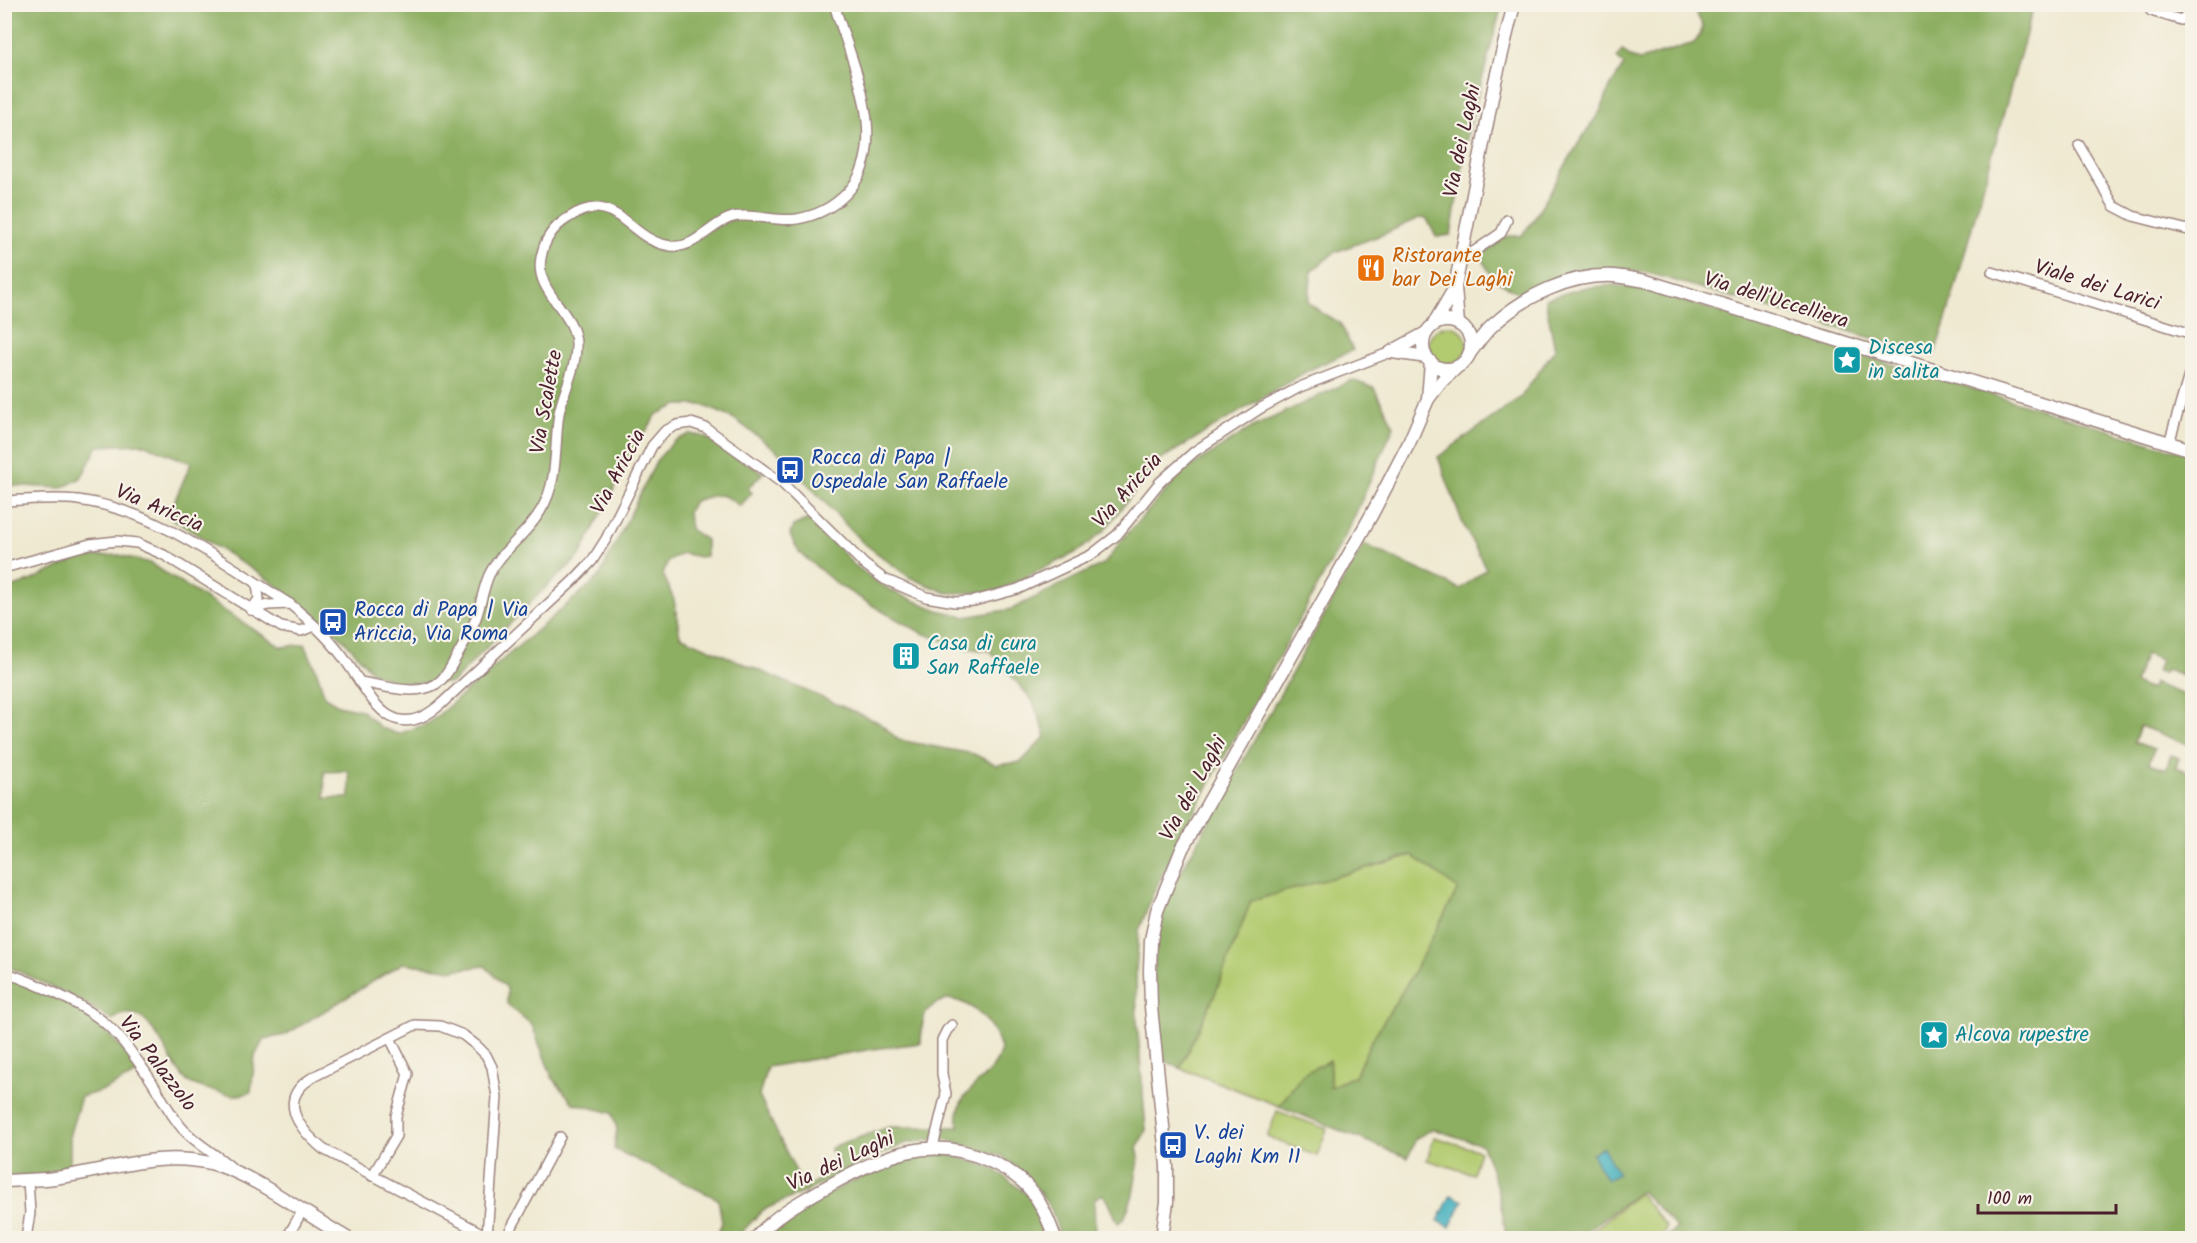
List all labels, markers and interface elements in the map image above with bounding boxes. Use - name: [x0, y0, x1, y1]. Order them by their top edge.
- street label: Via dei Laghi: [1435, 80, 1491, 201]
- place label: Ristorante bar Dei Laghi: [1392, 240, 1513, 297]
- street label: Viale dei Larici: [2030, 251, 2165, 321]
- restaurant icon: Ristorante bar Dei Laghi: [1355, 252, 1387, 284]
- street label: Via dell'Uccelliera: [1699, 263, 1853, 339]
- place label: Discesa in salita: [1868, 332, 1940, 389]
- place icon: Discesa in salita: [1831, 344, 1863, 376]
- street label: Via Scalette: [522, 347, 572, 457]
- street label: Via Ariccia: [583, 423, 655, 521]
- place label: Rocca di Papa | Ospedale San Raffaele: [811, 442, 1009, 499]
- street label: Via Ariccia: [1085, 446, 1171, 536]
- bus stop icon: Rocca di Papa | Ospedale San Raffaele: [774, 454, 806, 486]
- street label: Via Ariccia: [110, 476, 208, 542]
- place label: Rocca di Papa | Via Ariccia, Via Roma: [354, 594, 528, 651]
- bus stop icon: Rocca di Papa | Via Ariccia, Via Roma: [317, 606, 349, 638]
- place label: Casa di cura San Raffaele: [927, 628, 1040, 685]
- building icon: Casa di cura San Raffaele: [890, 640, 922, 672]
- street label: Via dei Laghi: [1152, 730, 1237, 847]
- street label: Via Palazzolo: [110, 1009, 204, 1119]
- place icon: Alcova rupestre: [1918, 1019, 1950, 1051]
- place label: Alcova rupestre: [1955, 1019, 2089, 1052]
- place label: V. dei Laghi Km 11: [1194, 1117, 1301, 1174]
- street label: Via dei Laghi: [782, 1122, 901, 1201]
- bus stop icon: V. dei Laghi Km 11: [1157, 1129, 1189, 1161]
- scale bar: [1978, 1177, 2116, 1215]
- text: 100 m: [1987, 1185, 2032, 1214]

